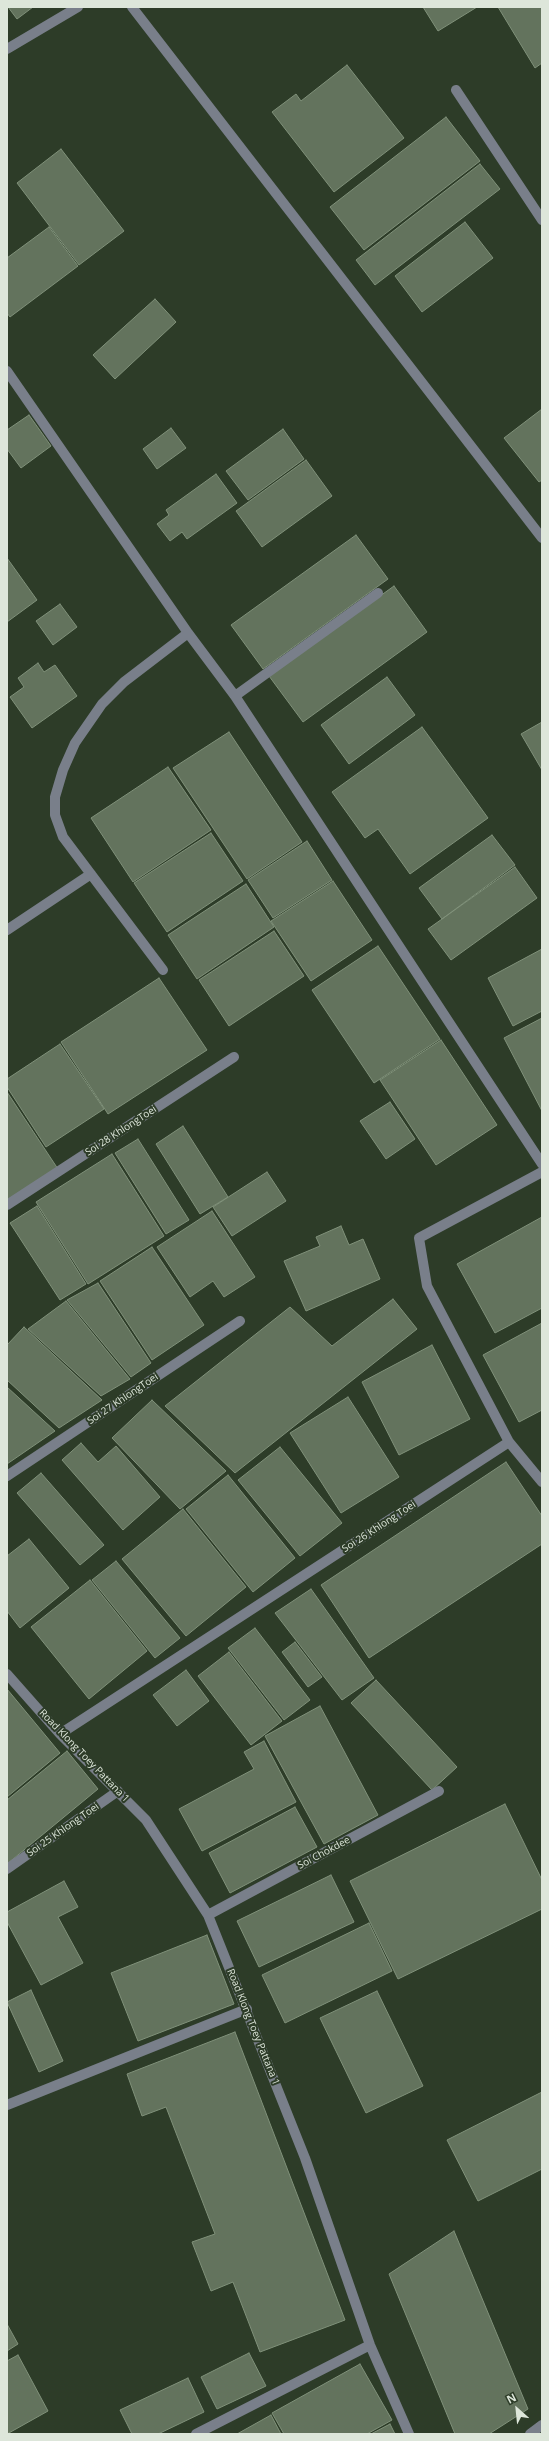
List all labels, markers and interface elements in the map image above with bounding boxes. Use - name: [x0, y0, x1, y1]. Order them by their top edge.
- street label: Soi 28 KhlongToei: [83, 1103, 159, 1159]
- street label: Soi 27 KhlongToei: [85, 1371, 161, 1427]
- street label: Soi 26 Khlong Toei: [340, 1499, 418, 1555]
- street label: Road Klong Toey Pattana 1: [37, 1707, 131, 1805]
- street label: Soi 25 Khlong Toei: [25, 1801, 101, 1859]
- street label: Soi Chokdee: [296, 1834, 352, 1872]
- street label: Road Klong Toey Pattana 1: [224, 1967, 282, 2087]
- north arrow: [497, 2389, 537, 2429]
- text: N: [504, 2389, 519, 2407]

